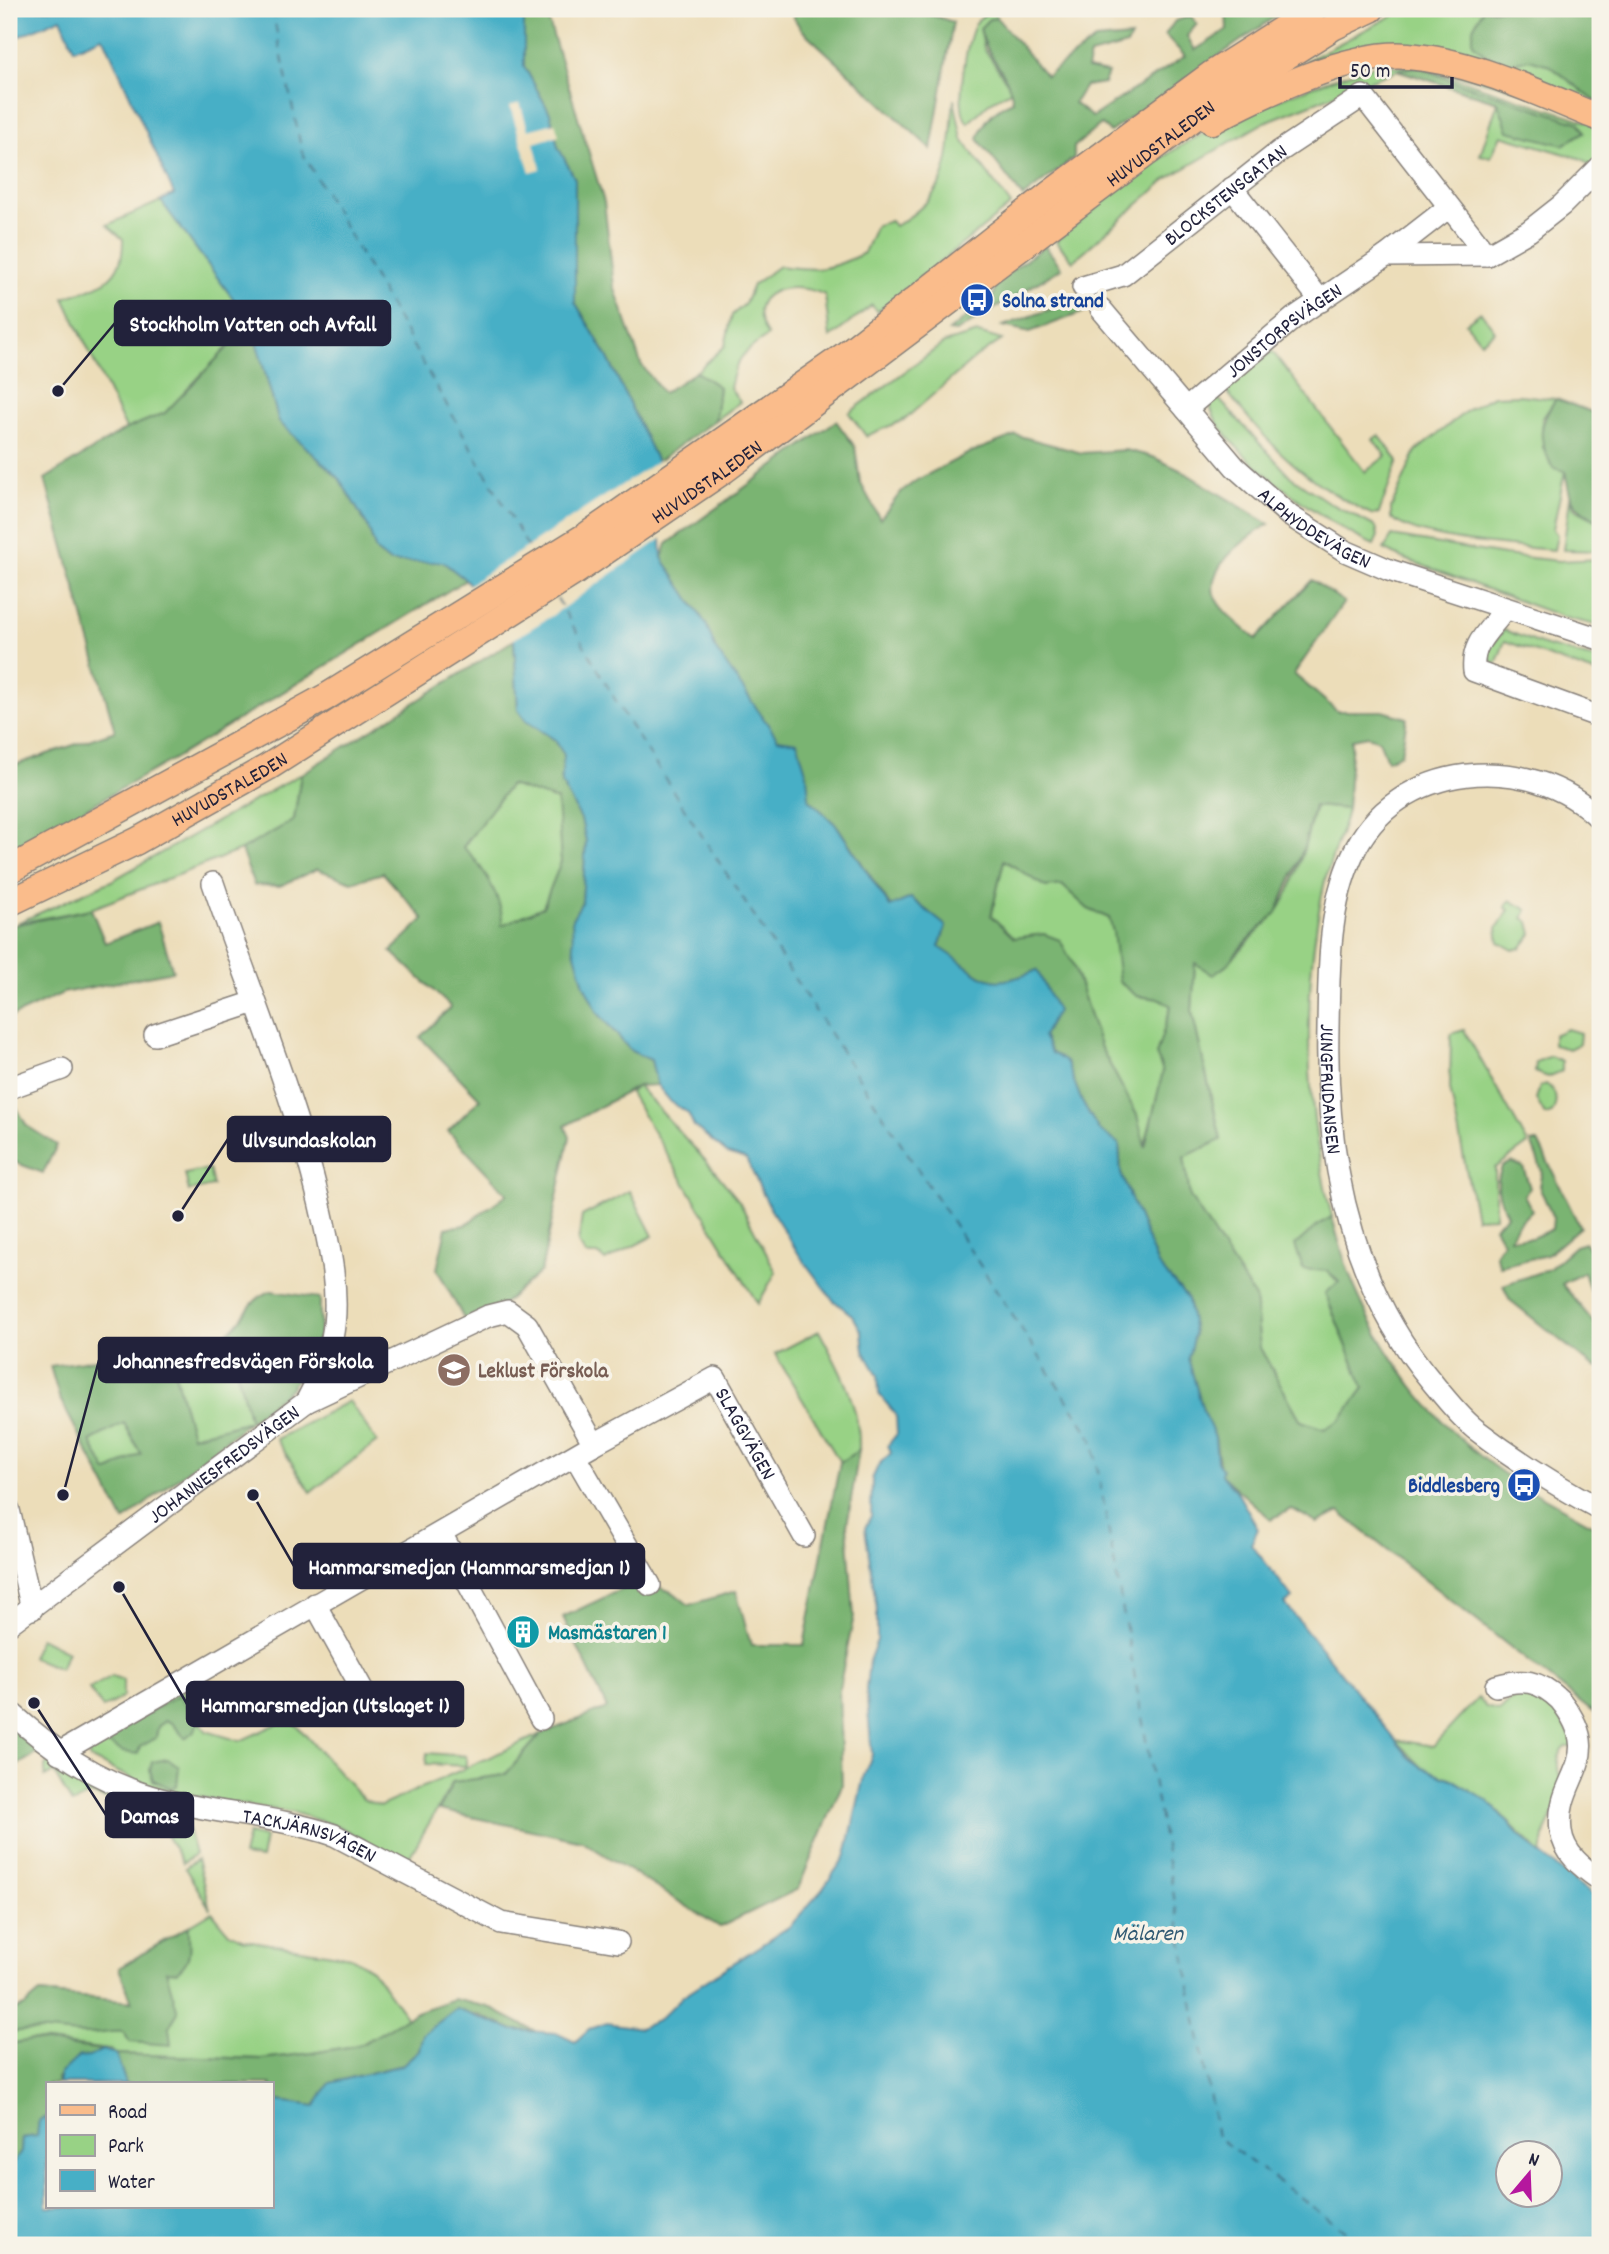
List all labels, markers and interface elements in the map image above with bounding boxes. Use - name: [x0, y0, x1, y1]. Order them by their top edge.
- scale bar: [1340, 46, 1452, 90]
- text: 50 m: [1350, 58, 1390, 88]
- street label: HUVUDSTALEDEN: [1101, 94, 1223, 196]
- street label: BLOCKSTENSGATAN: [1159, 138, 1295, 255]
- street label: JONSTORPSVÄGEN: [1221, 277, 1350, 387]
- bus stop icon: Solna strand: [958, 281, 996, 319]
- place label: Solna strand: [1002, 288, 1104, 318]
- callout: Stockholm Vatten och Avfall: [115, 301, 390, 345]
- text: Stockholm Vatten och Avfall: [130, 310, 377, 343]
- street label: HUVUDSTALEDEN: [646, 434, 770, 533]
- street label: ALPHYDDEVÄGEN: [1249, 482, 1375, 578]
- street label: HUVUDSTALEDEN: [167, 746, 295, 837]
- street label: JUNGFRUDANSEN: [1310, 1024, 1347, 1157]
- callout: Ulvsundaskolan: [228, 1117, 390, 1161]
- text: Ulvsundaskolan: [242, 1126, 376, 1159]
- callout: Johannesfredsvägen Förskola: [99, 1338, 387, 1382]
- text: Johannesfredsvägen Förskola: [113, 1347, 374, 1380]
- school or university icon: Leklust Förskola: [435, 1351, 473, 1389]
- place label: Leklust Förskola: [478, 1358, 609, 1388]
- street label: SLAGGVÄGEN: [705, 1383, 782, 1486]
- street label: JOHANNESFREDSVÄGEN: [143, 1399, 307, 1533]
- bus stop icon: Biddlesberg: [1505, 1466, 1543, 1504]
- place label: Biddlesberg: [1408, 1473, 1500, 1503]
- callout: Hammarsmedjan (Hammarsmedjan 1): [294, 1544, 644, 1588]
- text: Hammarsmedjan (Hammarsmedjan 1): [308, 1553, 630, 1586]
- building icon: Masmästaren 1: [504, 1613, 542, 1651]
- place label: Masmästaren 1: [548, 1620, 666, 1650]
- callout: Hammarsmedjan (Utslaget 1): [187, 1682, 463, 1726]
- text: Hammarsmedjan (Utslaget 1): [201, 1691, 449, 1724]
- callout: Damas: [106, 1793, 193, 1837]
- text: Damas: [121, 1802, 180, 1835]
- street label: TACKJÄRNSVÄGEN: [240, 1803, 381, 1873]
- water label: Mälaren: [1113, 1919, 1185, 1952]
- legend: [46, 2082, 273, 2208]
- text: Road: [108, 2099, 147, 2129]
- text: Park: [108, 2133, 144, 2163]
- north arrow: [1494, 2138, 1564, 2208]
- text: N: [1525, 2147, 1542, 2176]
- text: Water: [108, 2169, 155, 2199]

